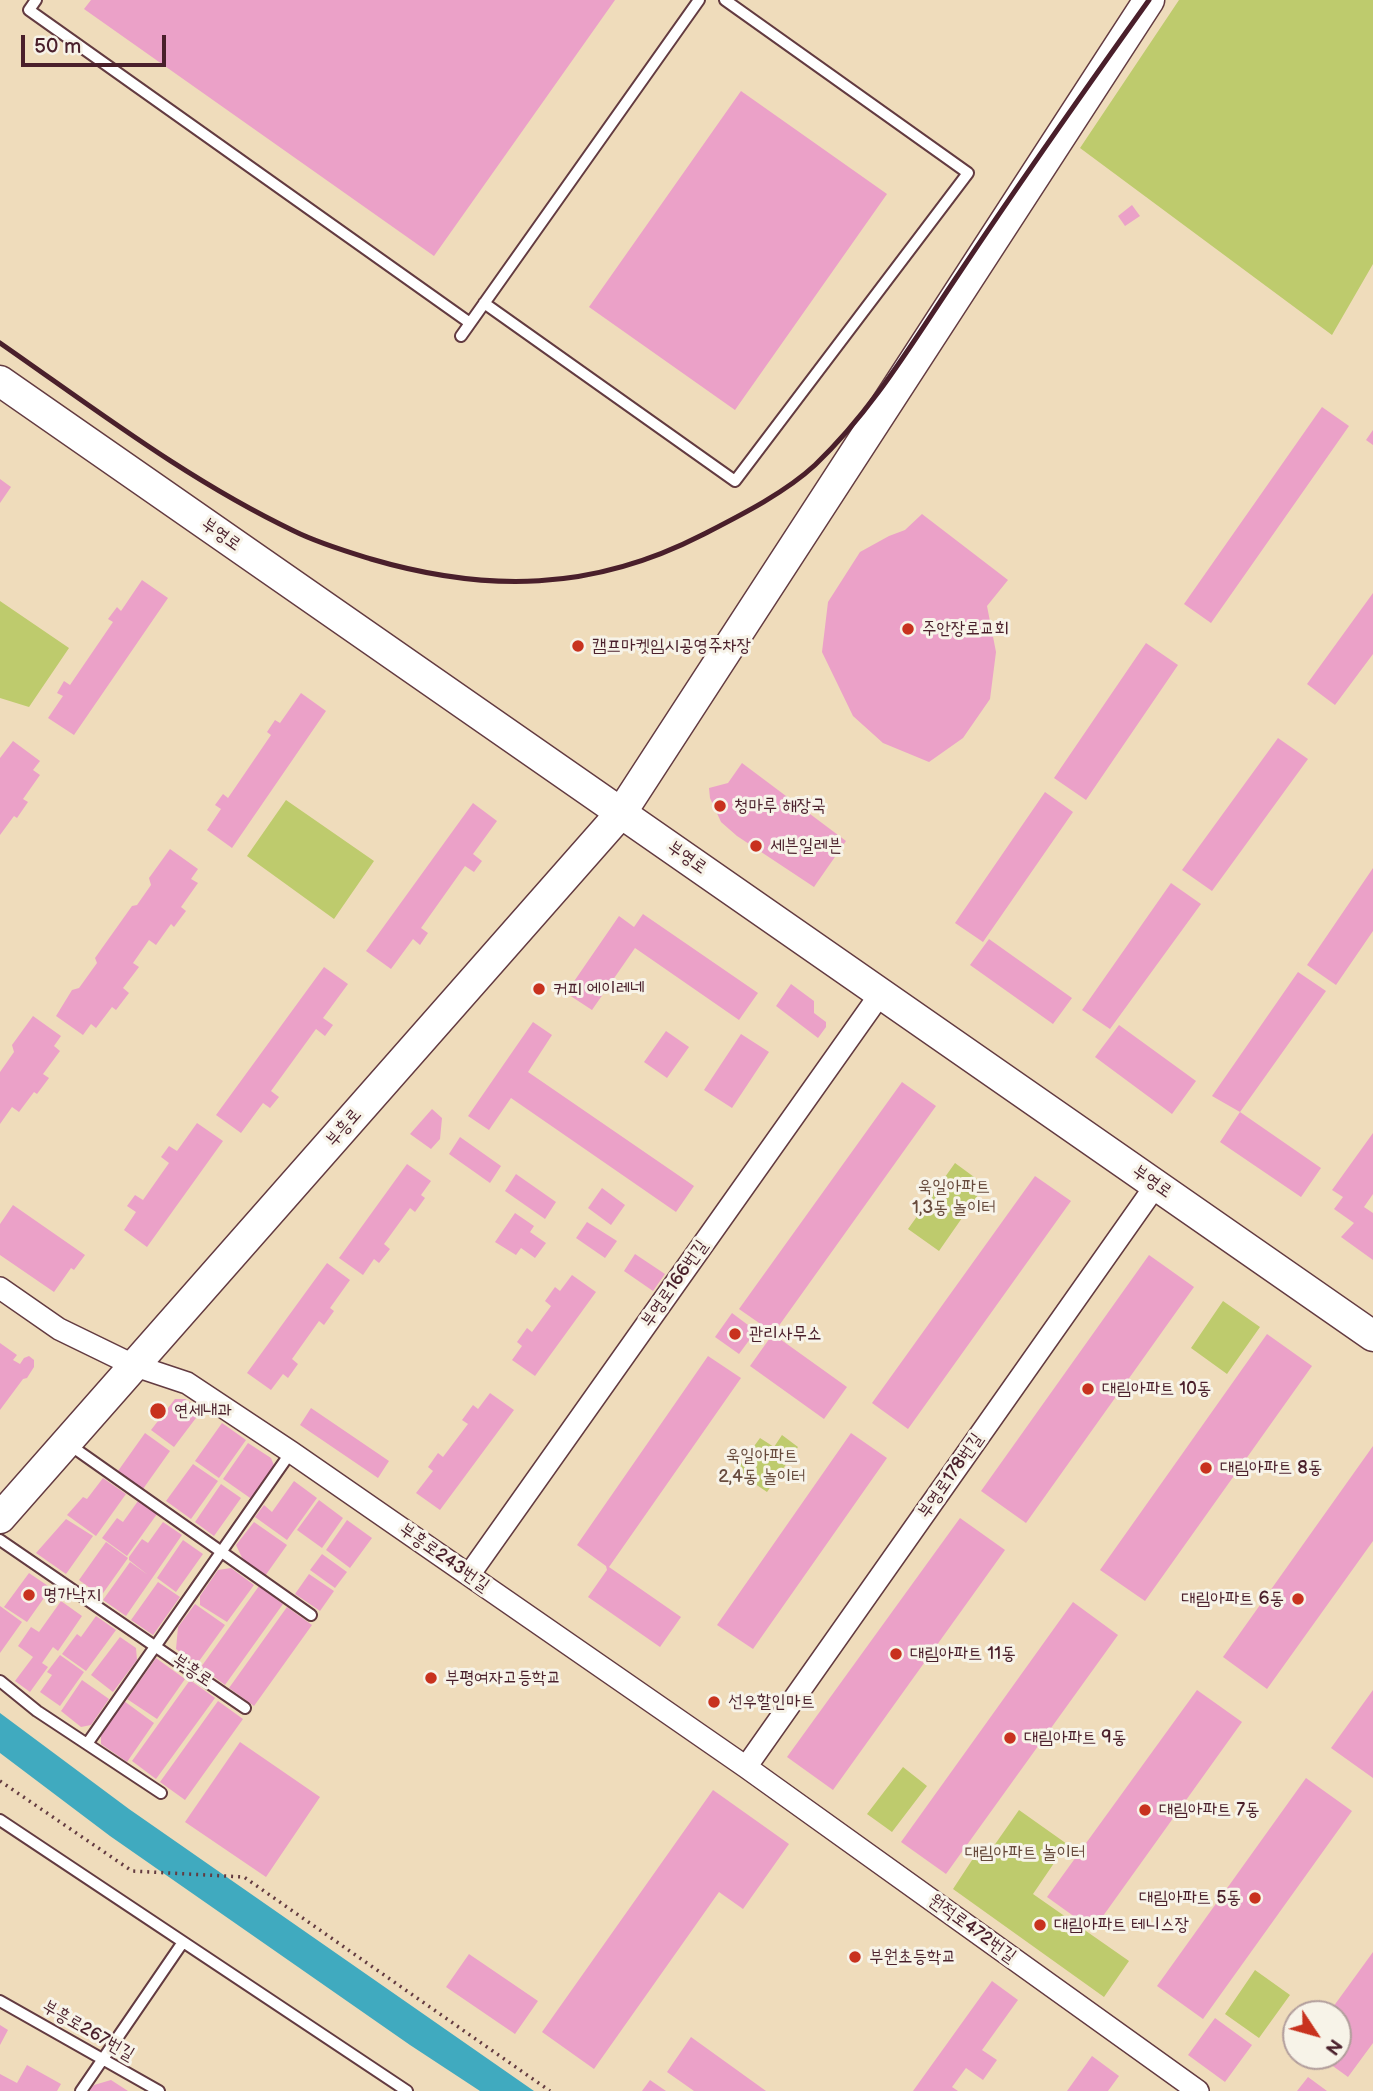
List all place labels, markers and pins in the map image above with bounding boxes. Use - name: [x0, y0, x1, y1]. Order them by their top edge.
- place label: 주안장로교회: [922, 618, 1009, 640]
- marker: 주안장로교회: [900, 621, 916, 637]
- place label: 캠프마켓임시공영주차장: [592, 635, 751, 657]
- marker: 캠프마켓임시공영주차장: [570, 638, 586, 654]
- place label: 청마루 해장국: [734, 795, 826, 817]
- marker: 청마루 해장국: [712, 798, 728, 814]
- place label: 세븐일레븐: [770, 835, 842, 857]
- marker: 세븐일레븐: [748, 838, 764, 854]
- place label: 커피 에이레네: [553, 978, 645, 1000]
- marker: 커피 에이레네: [531, 981, 547, 997]
- place label: 관리사무소: [749, 1323, 821, 1345]
- marker: 관리사무소: [727, 1326, 743, 1342]
- place label: 대림아파트 10동: [1102, 1378, 1211, 1400]
- marker: 대림아파트 10동: [1080, 1381, 1096, 1397]
- place label: 연세내과: [174, 1400, 232, 1422]
- marker: 연세내과: [148, 1401, 168, 1421]
- place label: 대림아파트 8동: [1220, 1457, 1322, 1479]
- marker: 대림아파트 8동: [1198, 1460, 1214, 1476]
- place label: 명가낙지: [43, 1584, 101, 1606]
- marker: 명가낙지: [21, 1587, 37, 1603]
- place label: 대림아파트 6동: [1181, 1588, 1284, 1610]
- marker: 대림아파트 6동: [1290, 1591, 1306, 1607]
- place label: 대림아파트 11동: [910, 1643, 1016, 1665]
- marker: 대림아파트 11동: [888, 1646, 904, 1662]
- place label: 부평여자고등학교: [445, 1667, 561, 1689]
- marker: 부평여자고등학교: [423, 1670, 439, 1686]
- place label: 선우할인마트: [728, 1691, 815, 1713]
- marker: 선우할인마트: [706, 1694, 722, 1710]
- place label: 대림아파트 9동: [1024, 1727, 1126, 1749]
- marker: 대림아파트 9동: [1002, 1730, 1018, 1746]
- place label: 대림아파트 7동: [1159, 1799, 1260, 1821]
- marker: 대림아파트 7동: [1137, 1802, 1153, 1818]
- place label: 대림아파트 5동: [1139, 1887, 1241, 1909]
- marker: 대림아파트 5동: [1247, 1890, 1263, 1906]
- place label: 대림아파트 테니스장: [1054, 1914, 1189, 1936]
- marker: 대림아파트 테니스장: [1032, 1917, 1048, 1933]
- place label: 부원초등학교: [869, 1946, 956, 1968]
- marker: 부원초등학교: [847, 1949, 863, 1965]

